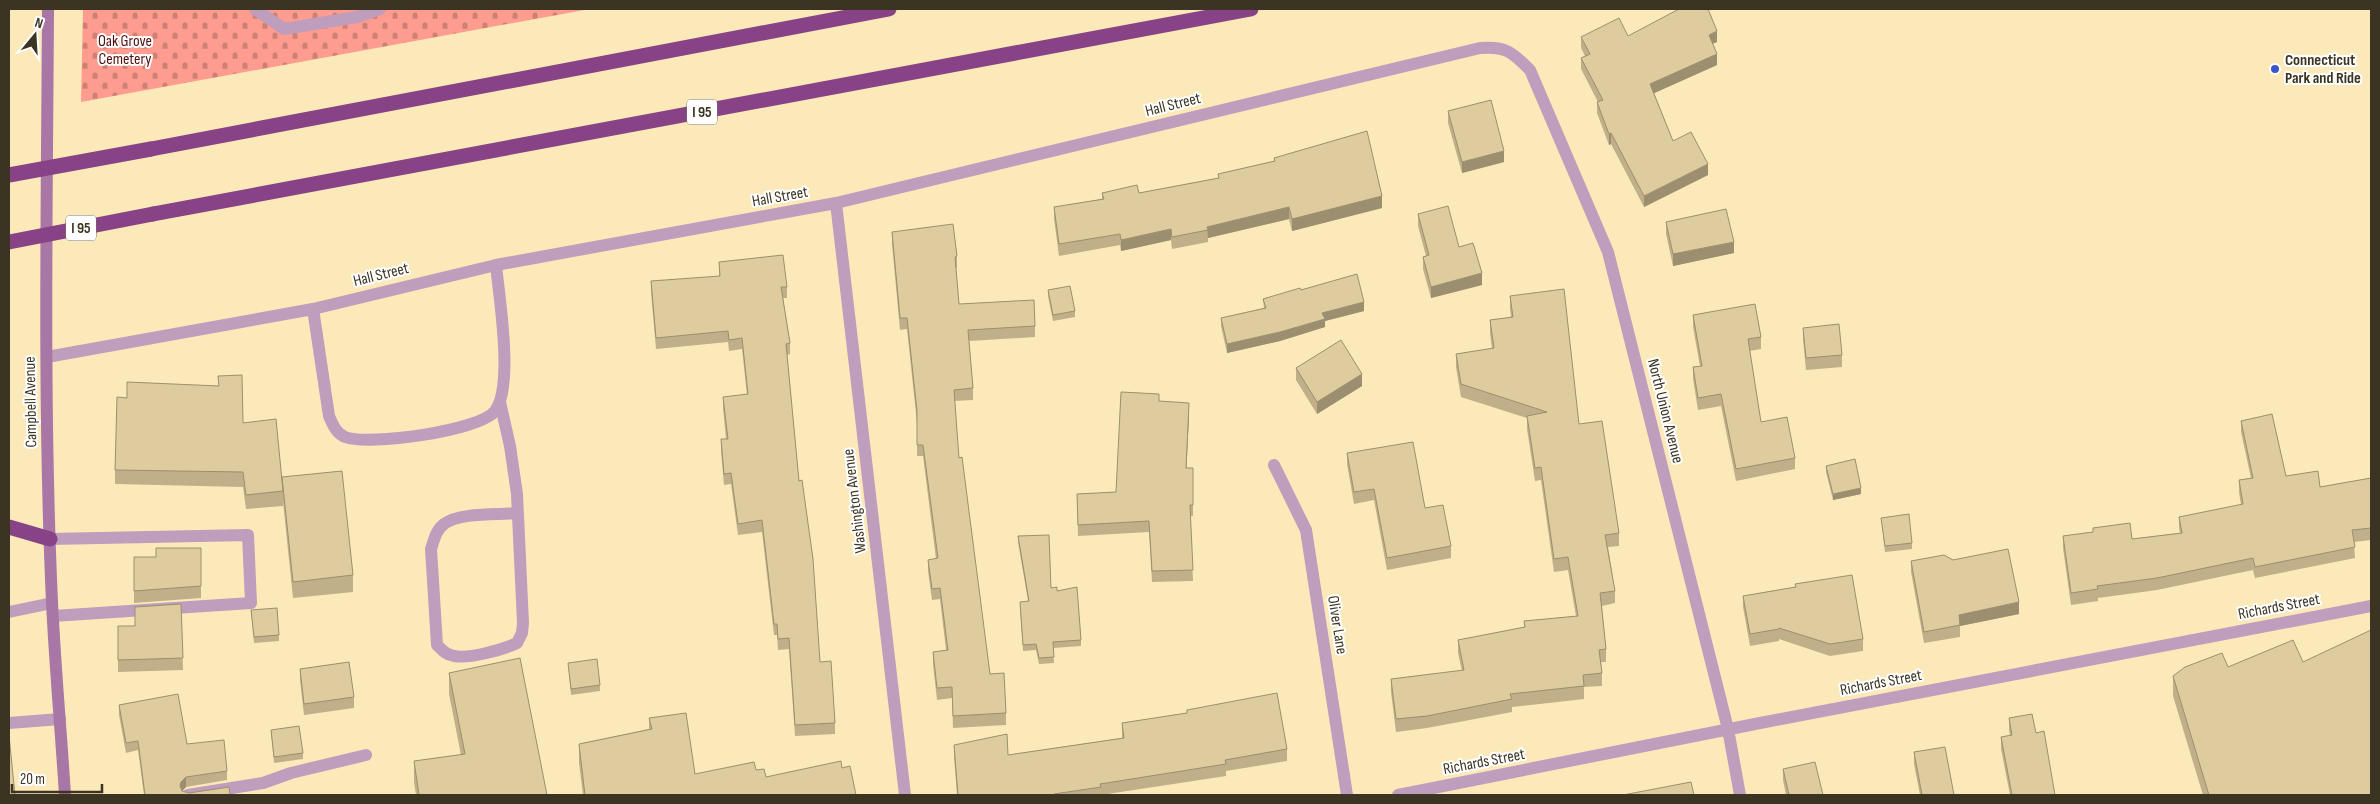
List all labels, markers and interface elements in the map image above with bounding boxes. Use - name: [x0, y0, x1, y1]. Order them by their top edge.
- north arrow: [10, 10, 60, 60]
- text: N: [33, 14, 45, 32]
- park label: Oak Grove Cemetery: [98, 32, 152, 69]
- place label: Connecticut Park and Ride: [2285, 51, 2361, 88]
- marker: Connecticut Park and Ride: [2269, 63, 2281, 75]
- street label: Hall Street: [1143, 89, 1203, 121]
- road number: I 95: [687, 100, 717, 124]
- street label: Hall Street: [751, 183, 810, 211]
- road number: I 95: [66, 216, 96, 240]
- street label: Hall Street: [351, 259, 411, 291]
- street label: Campbell Avenue: [21, 356, 41, 448]
- street label: North Union Avenue: [1643, 357, 1687, 465]
- street label: Washington Avenue: [839, 448, 871, 554]
- street label: Richards Street: [2237, 590, 2322, 624]
- street label: Oliver Lane: [1323, 594, 1351, 656]
- street label: Richards Street: [1839, 666, 1924, 700]
- street label: Richards Street: [1442, 745, 1527, 779]
- scale bar: [12, 762, 102, 794]
- text: 20 m: [20, 770, 45, 789]

